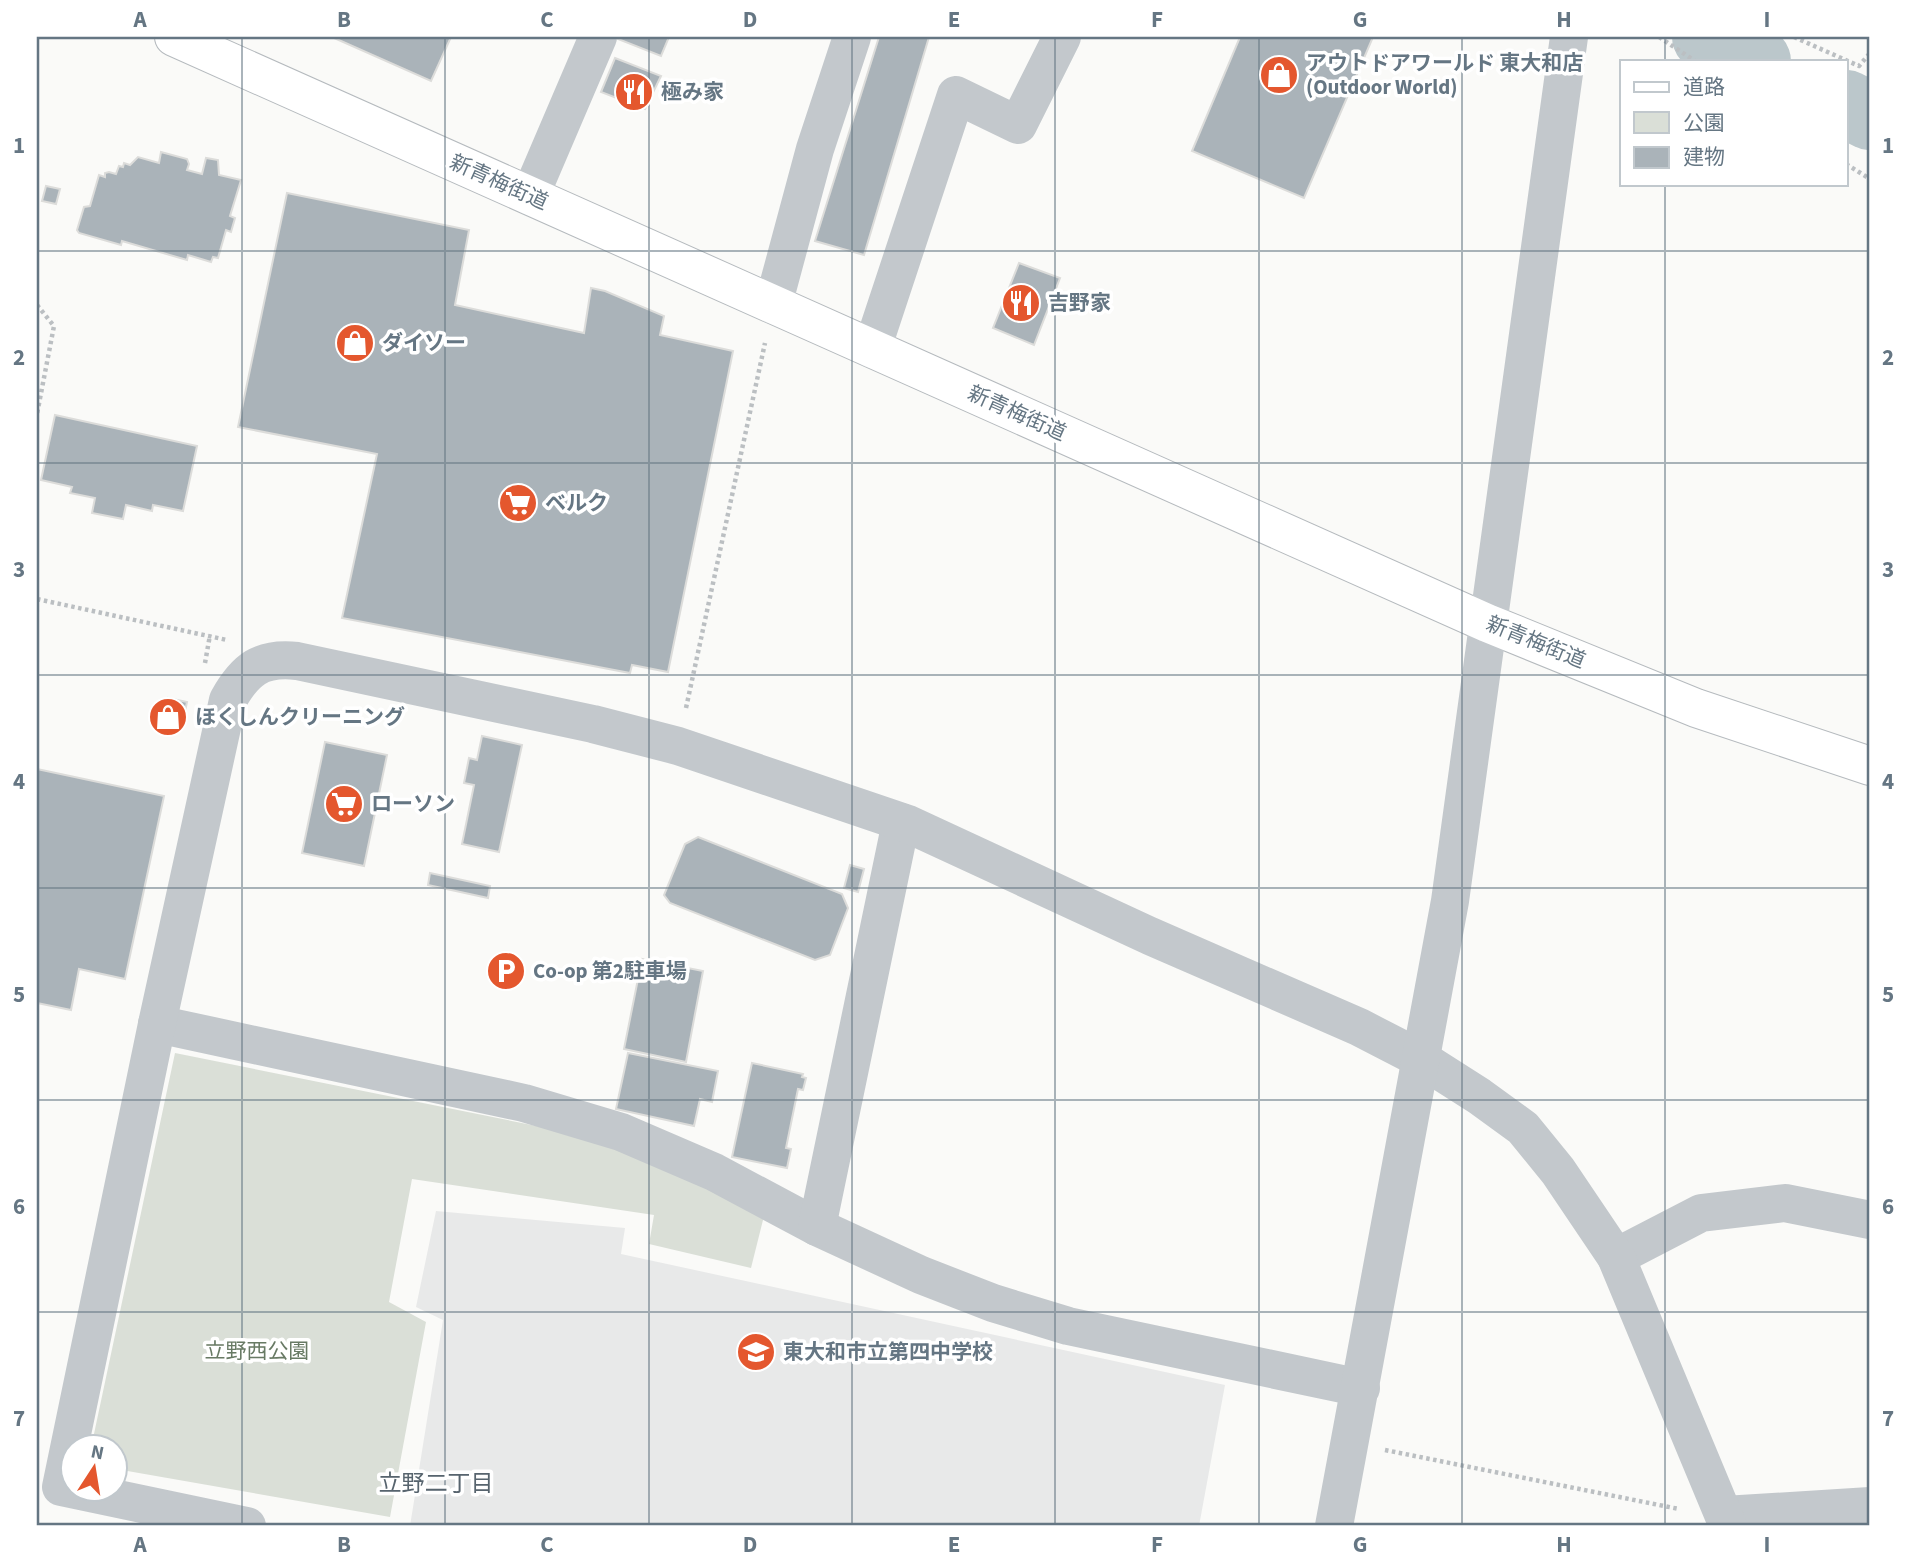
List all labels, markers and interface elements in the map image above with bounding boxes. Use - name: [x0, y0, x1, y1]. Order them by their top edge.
- text: A: [132, 3, 147, 36]
- text: B: [337, 3, 351, 36]
- text: C: [540, 3, 554, 36]
- text: D: [743, 3, 757, 36]
- text: E: [948, 3, 960, 36]
- text: F: [1151, 3, 1163, 36]
- text: G: [1353, 3, 1367, 36]
- text: H: [1556, 3, 1572, 36]
- text: I: [1764, 3, 1770, 36]
- place label: アウトドアワールド 東大和店 (Outdoor World): [1306, 48, 1583, 102]
- shop icon: アウトドアワールド 東大和店 (Outdoor World): [1258, 54, 1300, 96]
- legend: [1620, 60, 1848, 186]
- restaurant icon: 極み家: [613, 71, 655, 113]
- text: 道路: [1683, 72, 1725, 102]
- place label: 極み家: [661, 77, 724, 107]
- text: 公園: [1683, 108, 1725, 138]
- text: 1: [13, 129, 25, 162]
- text: 1: [1882, 129, 1894, 162]
- text: 建物: [1683, 142, 1725, 172]
- street label: 新青梅街道: [445, 147, 553, 217]
- restaurant icon: 吉野家: [1000, 282, 1042, 324]
- place label: 吉野家: [1048, 288, 1111, 318]
- shop icon: ダイソー: [334, 322, 376, 364]
- place label: ダイソー: [382, 328, 466, 358]
- text: 2: [13, 341, 25, 374]
- text: 2: [1882, 341, 1894, 374]
- street label: 新青梅街道: [963, 378, 1071, 448]
- supermarket icon: ベルク: [497, 482, 539, 524]
- place label: ベルク: [545, 488, 608, 518]
- text: 3: [13, 553, 25, 586]
- text: 3: [1882, 553, 1894, 586]
- street label: 新青梅街道: [1482, 608, 1590, 676]
- shop icon: ほくしんクリーニング: [147, 696, 189, 738]
- place label: ほくしんクリーニング: [195, 702, 405, 732]
- text: 4: [13, 765, 25, 798]
- text: 4: [1882, 765, 1894, 798]
- supermarket icon: ローソン: [323, 783, 365, 825]
- place label: ローソン: [371, 789, 455, 819]
- parking icon: Co-op 第2駐車場: [485, 950, 527, 992]
- place label: Co-op 第2駐車場: [533, 956, 687, 986]
- text: 5: [13, 978, 25, 1011]
- text: 5: [1882, 978, 1894, 1011]
- text: 6: [13, 1190, 25, 1223]
- text: 6: [1882, 1190, 1894, 1223]
- school or university icon: 東大和市立第四中学校: [735, 1331, 777, 1373]
- park label: 立野西公園: [205, 1336, 310, 1366]
- place label: 東大和市立第四中学校: [783, 1337, 993, 1367]
- text: 7: [13, 1402, 25, 1435]
- text: 7: [1882, 1402, 1894, 1435]
- north arrow: [60, 1434, 130, 1504]
- text: N: [88, 1438, 106, 1467]
- district label: 立野二丁目: [379, 1467, 494, 1500]
- text: A: [132, 1528, 147, 1561]
- text: B: [337, 1528, 351, 1561]
- text: C: [540, 1528, 554, 1561]
- text: D: [743, 1528, 757, 1561]
- text: E: [948, 1528, 960, 1561]
- text: F: [1151, 1528, 1163, 1561]
- text: G: [1353, 1528, 1367, 1561]
- text: H: [1556, 1528, 1572, 1561]
- text: I: [1764, 1528, 1770, 1561]

